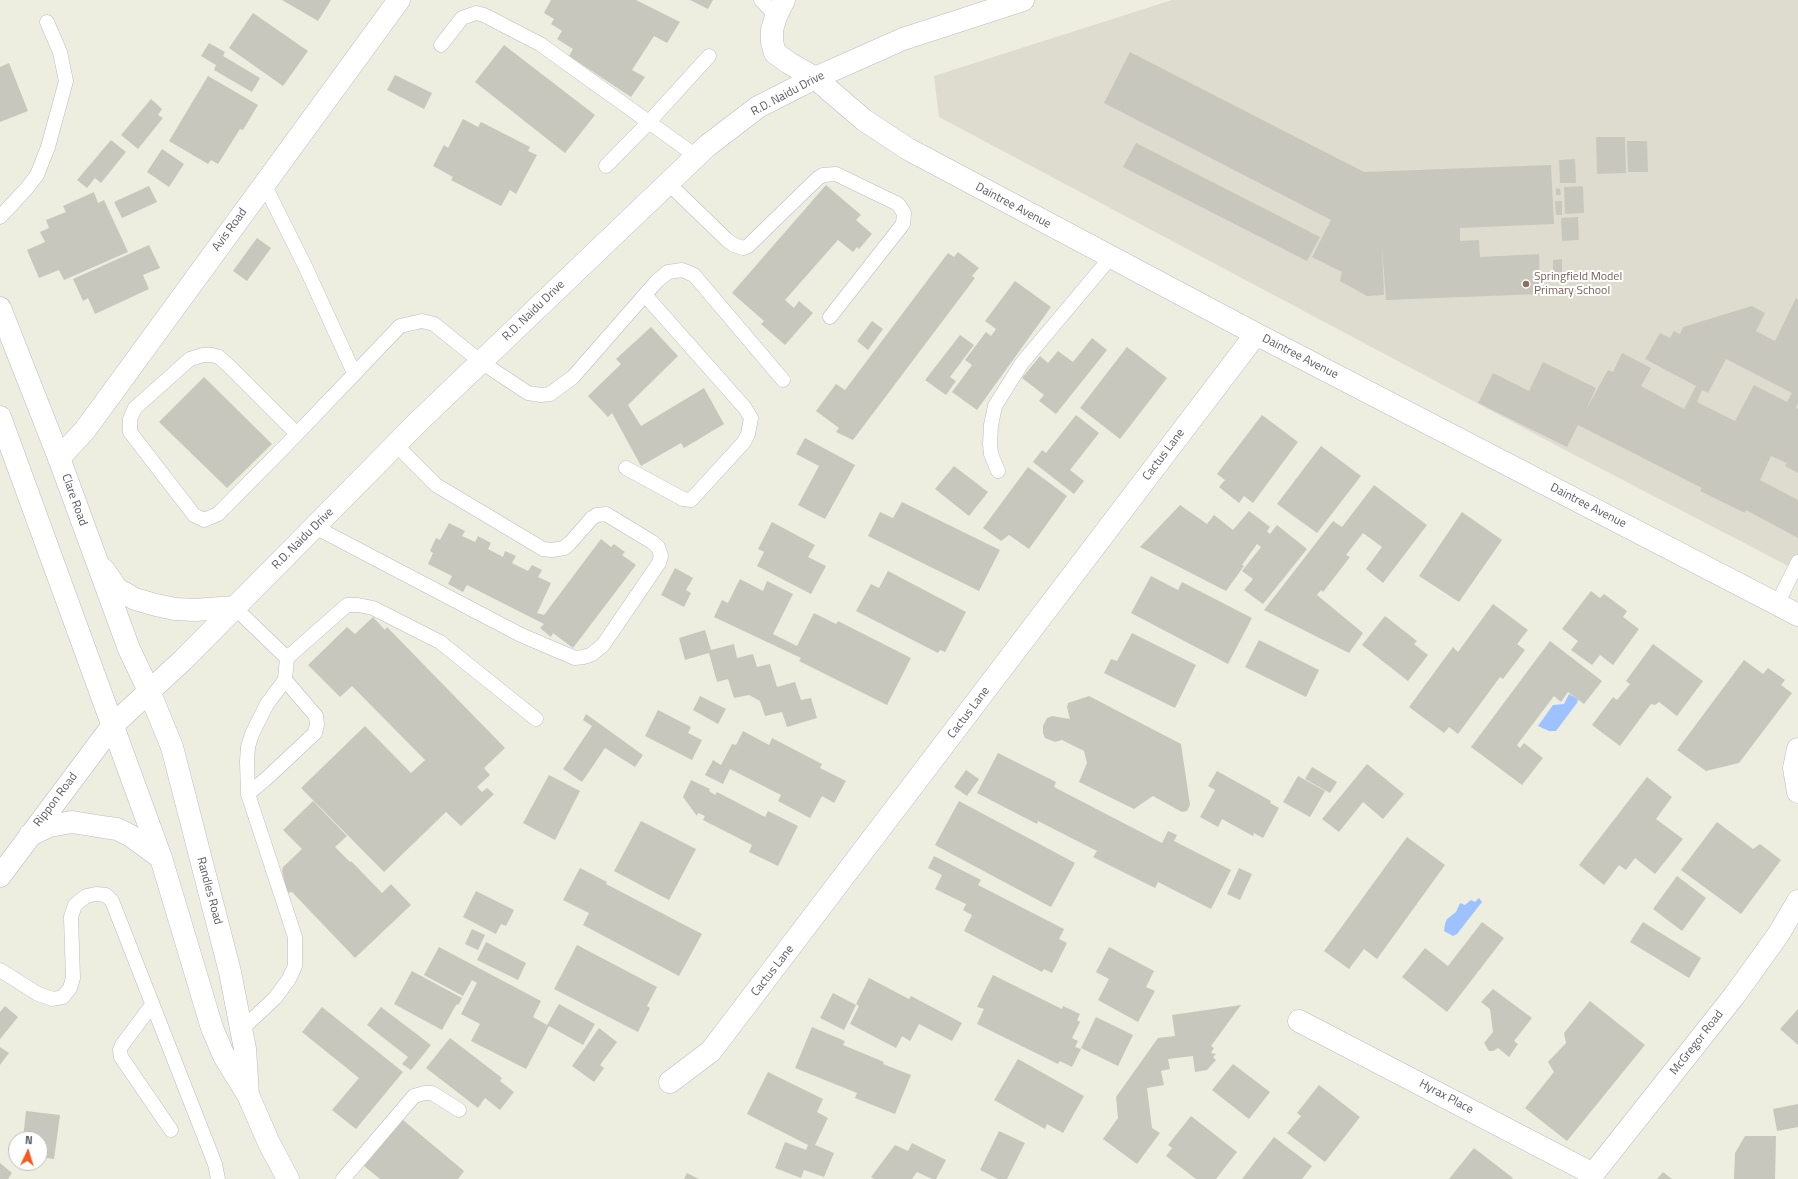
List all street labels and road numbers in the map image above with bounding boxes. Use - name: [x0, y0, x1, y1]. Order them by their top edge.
- street label: R.D. Naidu Drive: [749, 69, 827, 119]
- street label: Daintree Avenue: [973, 180, 1053, 232]
- street label: Avis Road: [210, 206, 250, 254]
- street label: R.D. Naidu Drive: [500, 278, 568, 344]
- street label: Daintree Avenue: [1260, 332, 1340, 382]
- street label: Cactus Lane: [1140, 426, 1188, 484]
- street label: Clare Road: [58, 472, 90, 528]
- street label: Daintree Avenue: [1548, 481, 1628, 531]
- street label: R.D. Naidu Drive: [269, 505, 337, 573]
- street label: Cactus Lane: [945, 684, 993, 742]
- street label: Rippon Road: [31, 770, 81, 830]
- street label: Randles Road: [193, 856, 225, 926]
- street label: Cactus Lane: [749, 943, 797, 999]
- street label: McGregor Road: [1667, 1008, 1727, 1078]
- street label: Hyrax Place: [1416, 1077, 1476, 1117]

